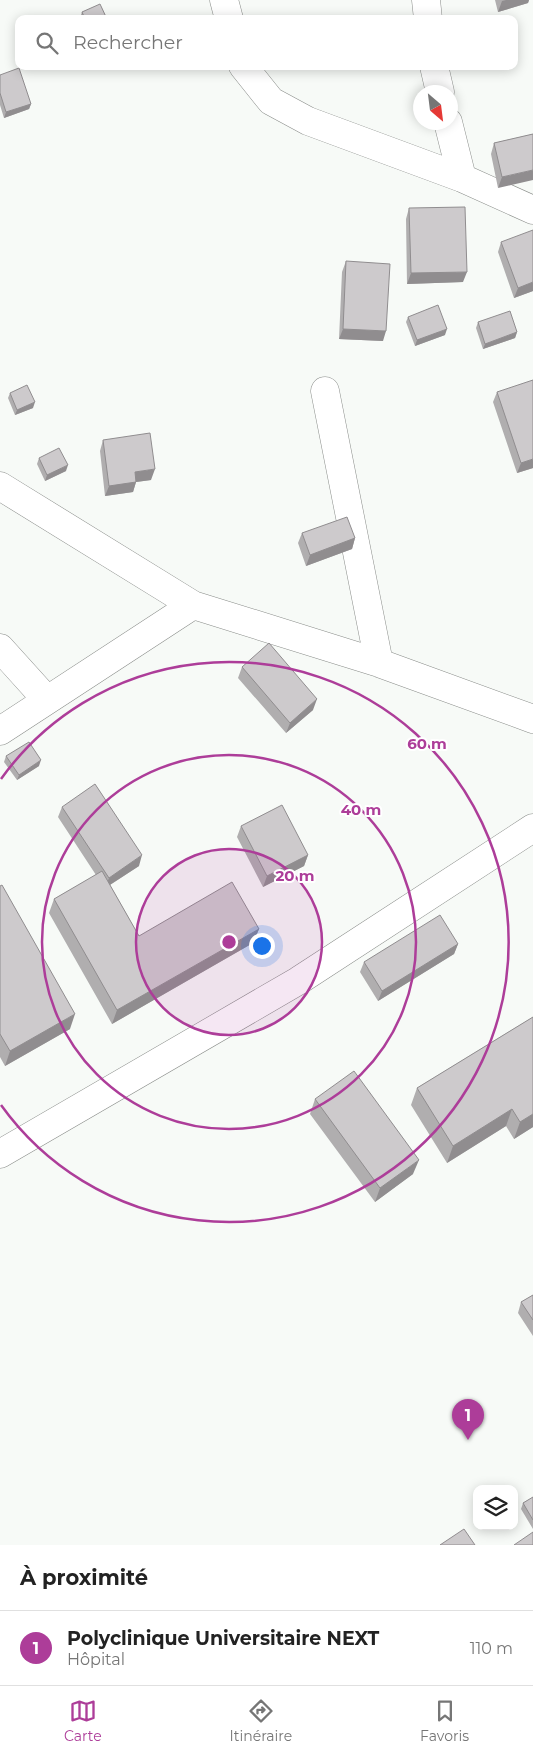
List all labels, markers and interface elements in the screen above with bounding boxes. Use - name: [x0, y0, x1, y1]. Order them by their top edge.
- search box: [15, 15, 518, 70]
- icon: search: [33, 29, 61, 57]
- text: Rechercher: [73, 31, 183, 54]
- north arrow: [413, 85, 458, 130]
- text: 60 m: [407, 734, 447, 753]
- text: 40 m: [341, 800, 381, 819]
- text: 20 m: [275, 866, 315, 885]
- centre of rings: [220, 933, 238, 951]
- your location: [249, 933, 275, 959]
- pin: 1: [452, 1399, 484, 1440]
- map controls: [473, 1485, 518, 1530]
- button: layers: [473, 1485, 518, 1530]
- text: À proximité: [20, 1565, 148, 1590]
- text: Polyclinique Universitaire NEXT: [67, 1627, 379, 1650]
- text: 1: [33, 1639, 39, 1658]
- text: 110 m: [470, 1639, 513, 1658]
- text: Hôpital: [67, 1650, 125, 1669]
- tab: Carte: [64, 1697, 102, 1745]
- tab: Itinéraire: [230, 1697, 292, 1745]
- tab: Favoris: [420, 1697, 469, 1745]

